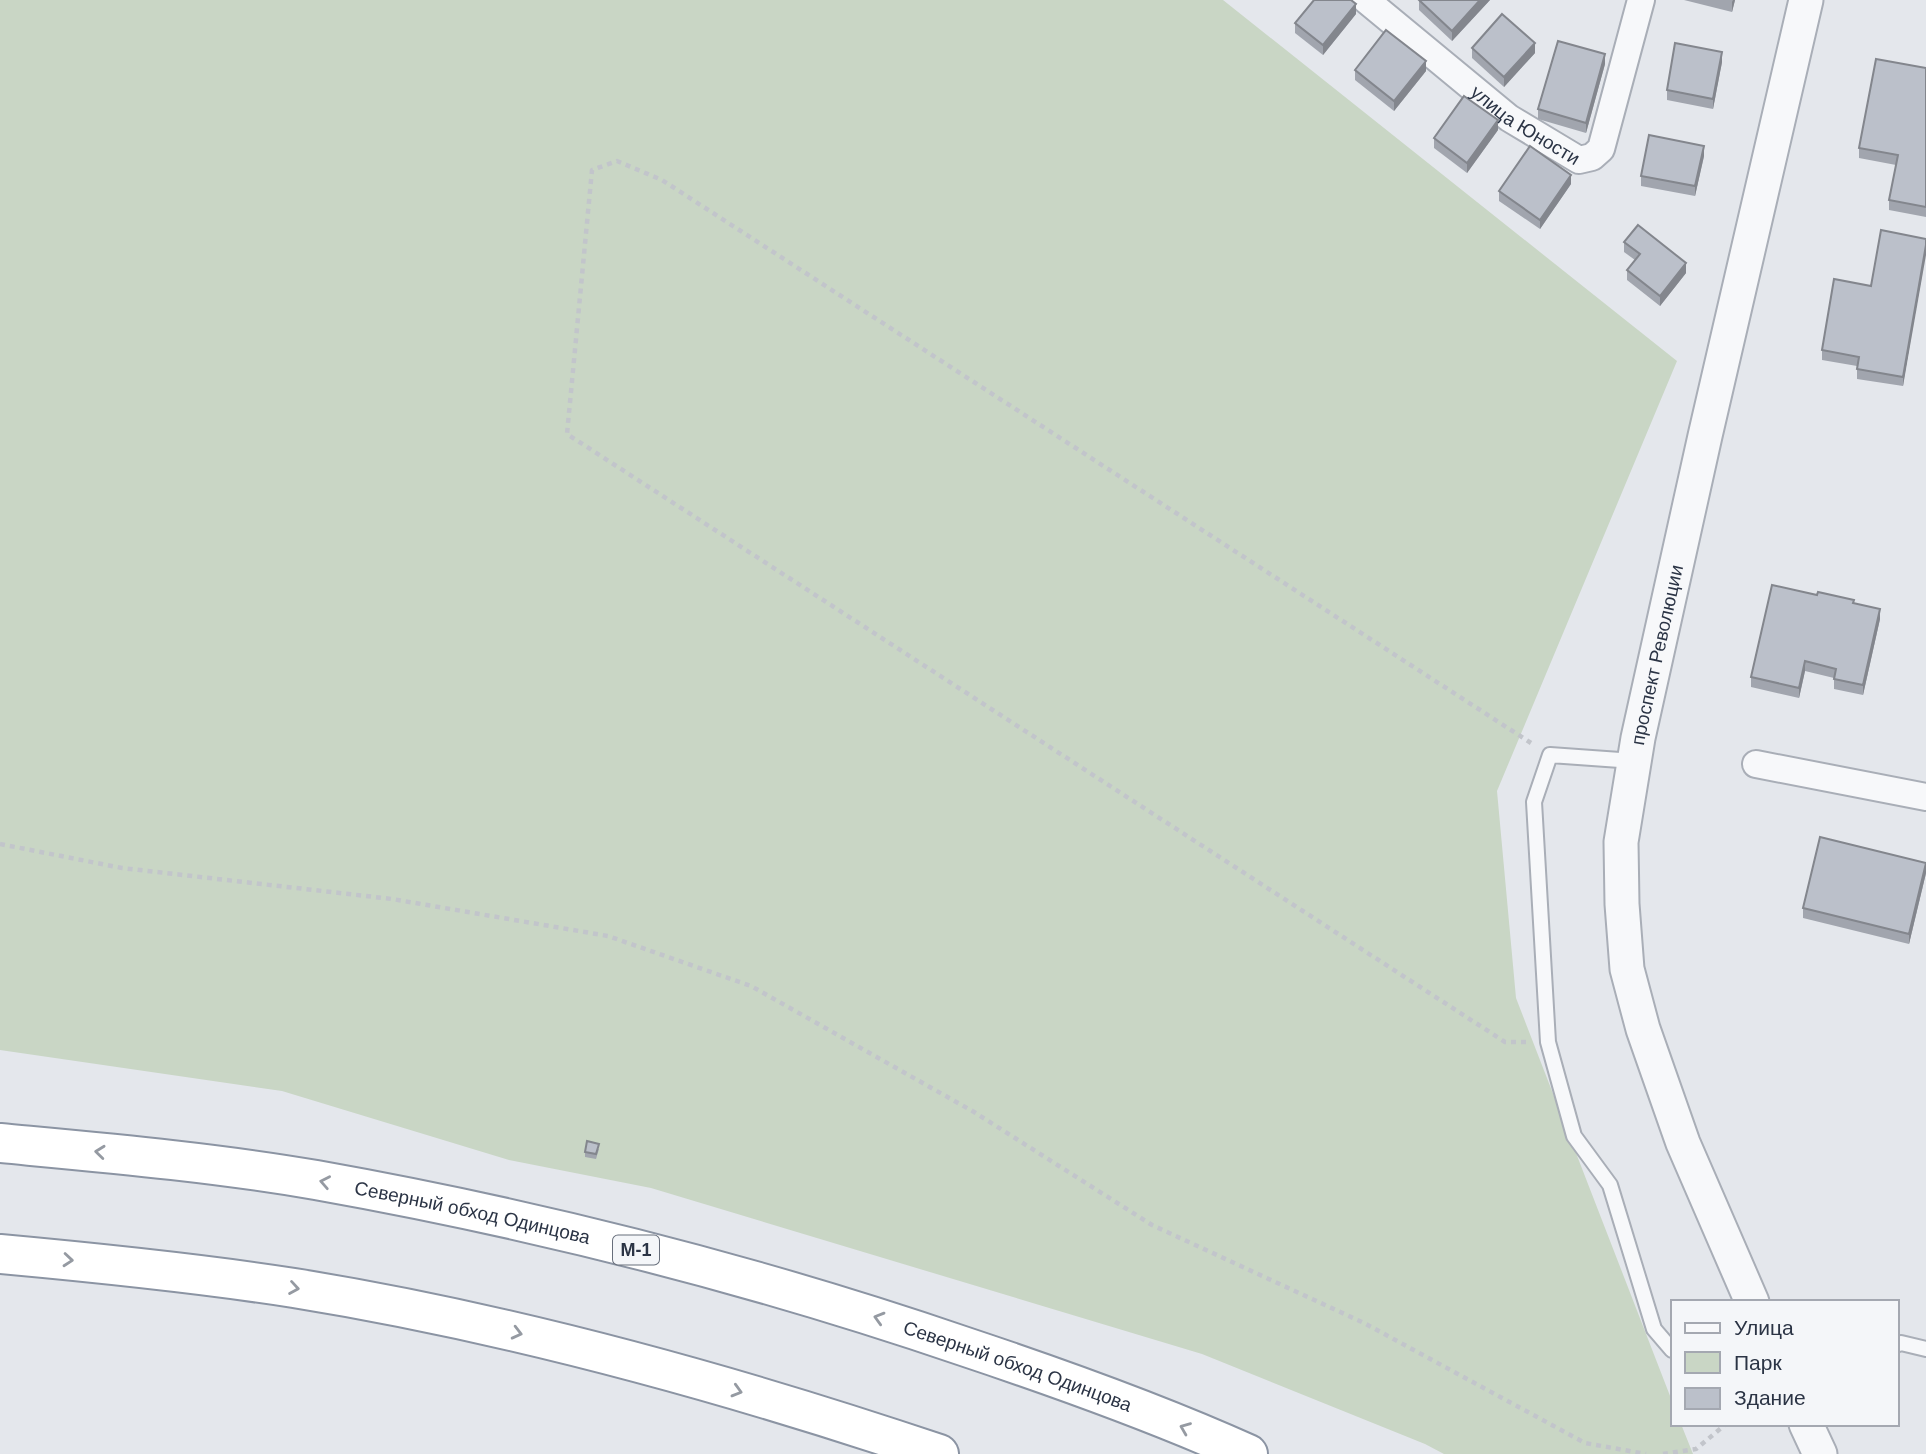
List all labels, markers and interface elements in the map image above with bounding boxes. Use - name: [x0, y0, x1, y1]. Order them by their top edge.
- street label: улица Юности: [1467, 81, 1584, 169]
- street label: проспект Революции: [1627, 563, 1687, 747]
- one-way arrow: [94, 1145, 105, 1160]
- one-way arrow: [319, 1175, 331, 1190]
- street label: Северный обход Одинцова: [353, 1177, 593, 1248]
- road number: М-1: [613, 1236, 659, 1265]
- one-way arrow: [63, 1252, 74, 1267]
- one-way arrow: [288, 1280, 300, 1295]
- legend: [1671, 1300, 1898, 1426]
- one-way arrow: [873, 1312, 885, 1326]
- text: Улица: [1734, 1316, 1794, 1339]
- street label: Северный обход Одинцова: [901, 1317, 1135, 1416]
- one-way arrow: [510, 1325, 522, 1339]
- text: Парк: [1734, 1351, 1782, 1374]
- one-way arrow: [730, 1382, 742, 1397]
- text: Здание: [1734, 1386, 1806, 1409]
- one-way arrow: [1180, 1422, 1192, 1436]

